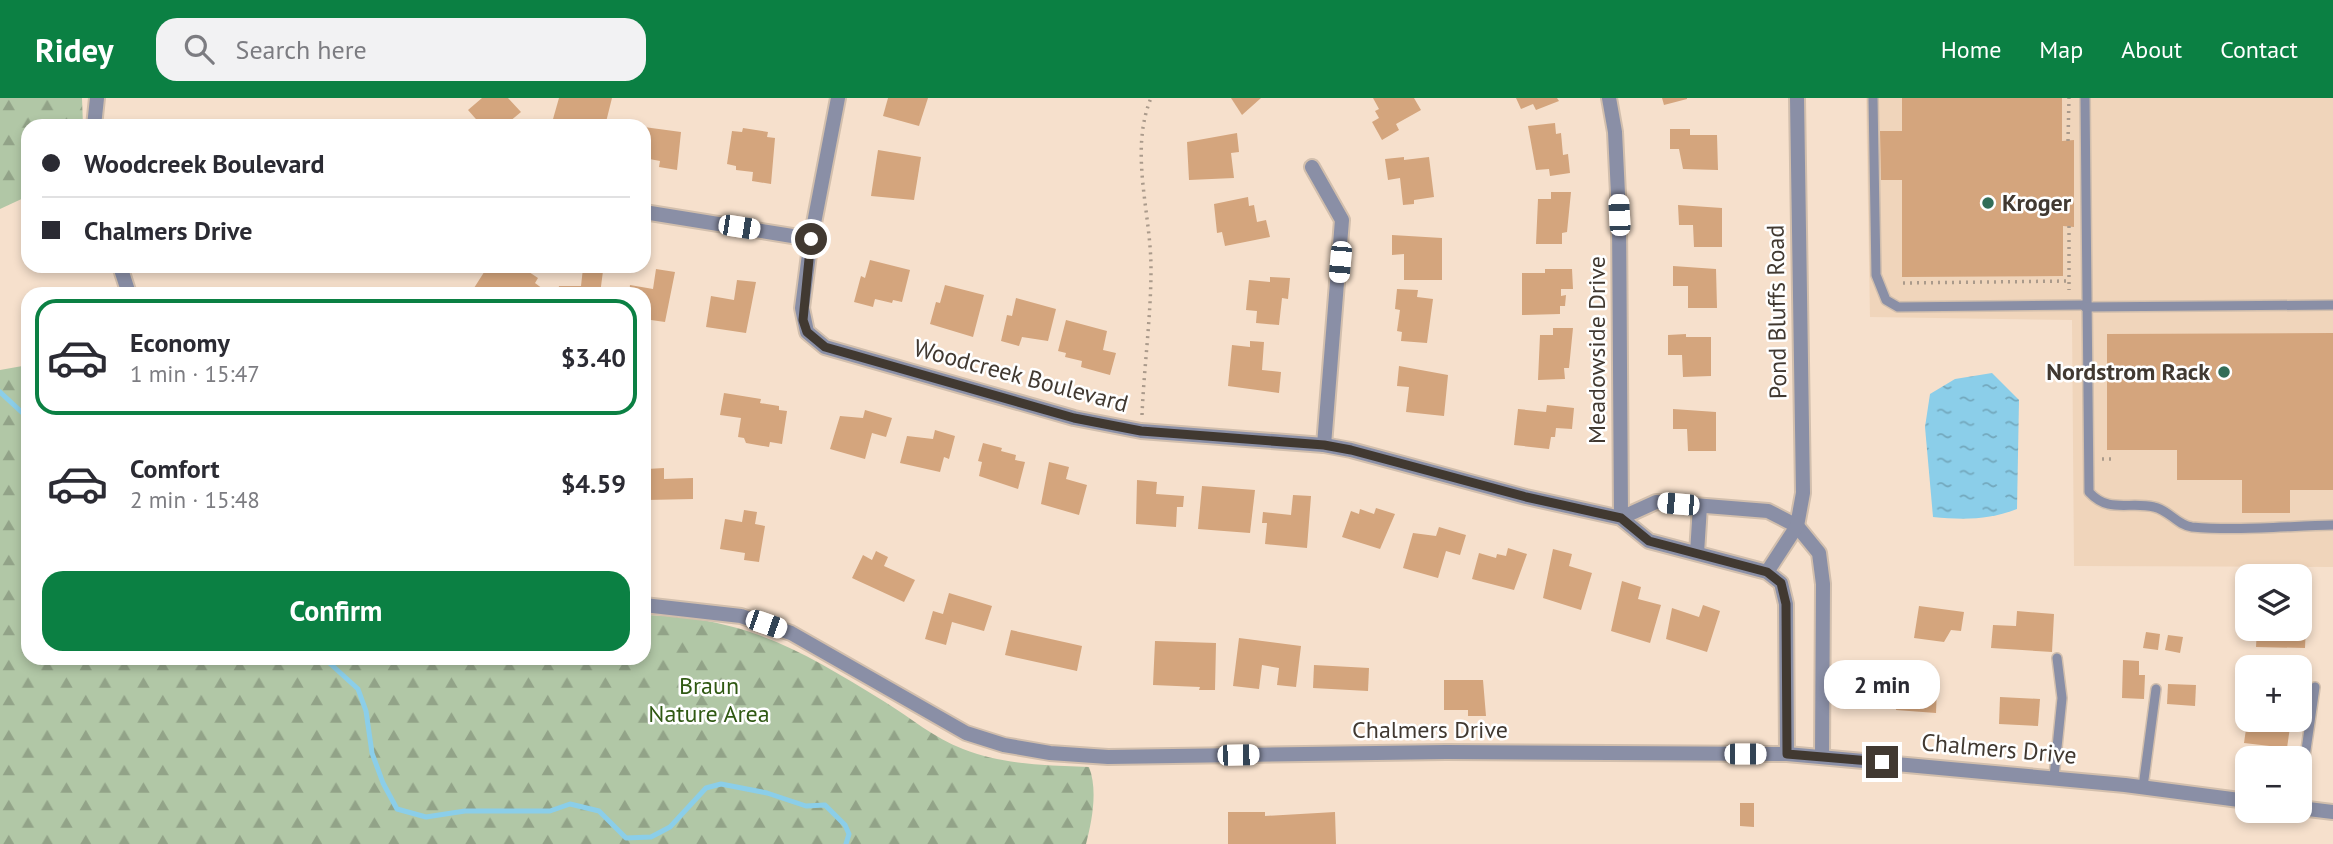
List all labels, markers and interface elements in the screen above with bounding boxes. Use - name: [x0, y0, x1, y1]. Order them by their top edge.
- search box: [156, 18, 646, 81]
- text: Ridey: [35, 28, 114, 71]
- icon: search: [180, 30, 218, 68]
- text: Search here: [236, 33, 367, 66]
- text: Home: [1941, 34, 2001, 65]
- text: Map: [2039, 34, 2083, 65]
- text: About: [2121, 34, 2182, 65]
- text: Contact: [2220, 34, 2298, 65]
- text: Woodcreek Boulevard: [84, 147, 324, 180]
- place label: Kroger: [2002, 187, 2072, 218]
- car: [1608, 193, 1631, 237]
- marker: Kroger: [1980, 195, 1996, 211]
- car: [717, 213, 762, 241]
- text: Chalmers Drive: [84, 214, 252, 247]
- route start: [795, 223, 827, 255]
- street label: Pond Bluffs Road: [1759, 225, 1794, 400]
- car: [1328, 240, 1353, 284]
- street label: Meadowside Drive: [1581, 256, 1612, 444]
- icon: car: [46, 326, 109, 389]
- text: Economy: [130, 326, 230, 359]
- street label: Woodcreek Boulevard: [910, 332, 1132, 419]
- text: $3.40: [561, 341, 626, 374]
- place label: Nordstrom Rack: [2046, 356, 2210, 387]
- text: 1 min · 15:47: [130, 359, 260, 388]
- marker: Nordstrom Rack: [2216, 364, 2232, 380]
- icon: car: [46, 452, 109, 515]
- text: Comfort: [130, 452, 220, 485]
- text: $4.59: [561, 467, 626, 500]
- text: 2 min · 15:48: [130, 485, 260, 514]
- car: [1657, 492, 1700, 516]
- map controls: [2235, 564, 2312, 823]
- button: layers: [2235, 564, 2312, 641]
- button: Confirm: [42, 571, 630, 651]
- car: [743, 607, 790, 641]
- button: +: [2235, 655, 2312, 732]
- callout: 2 min: [1824, 660, 1940, 710]
- park label: Braun Nature Area: [648, 670, 770, 729]
- text: 2 min: [1854, 670, 1910, 699]
- street label: Chalmers Drive: [1352, 714, 1508, 745]
- street label: Chalmers Drive: [1920, 726, 2078, 771]
- car: [1217, 744, 1260, 766]
- car: [1725, 744, 1767, 765]
- route end: [1866, 746, 1898, 778]
- button: −: [2235, 746, 2312, 823]

